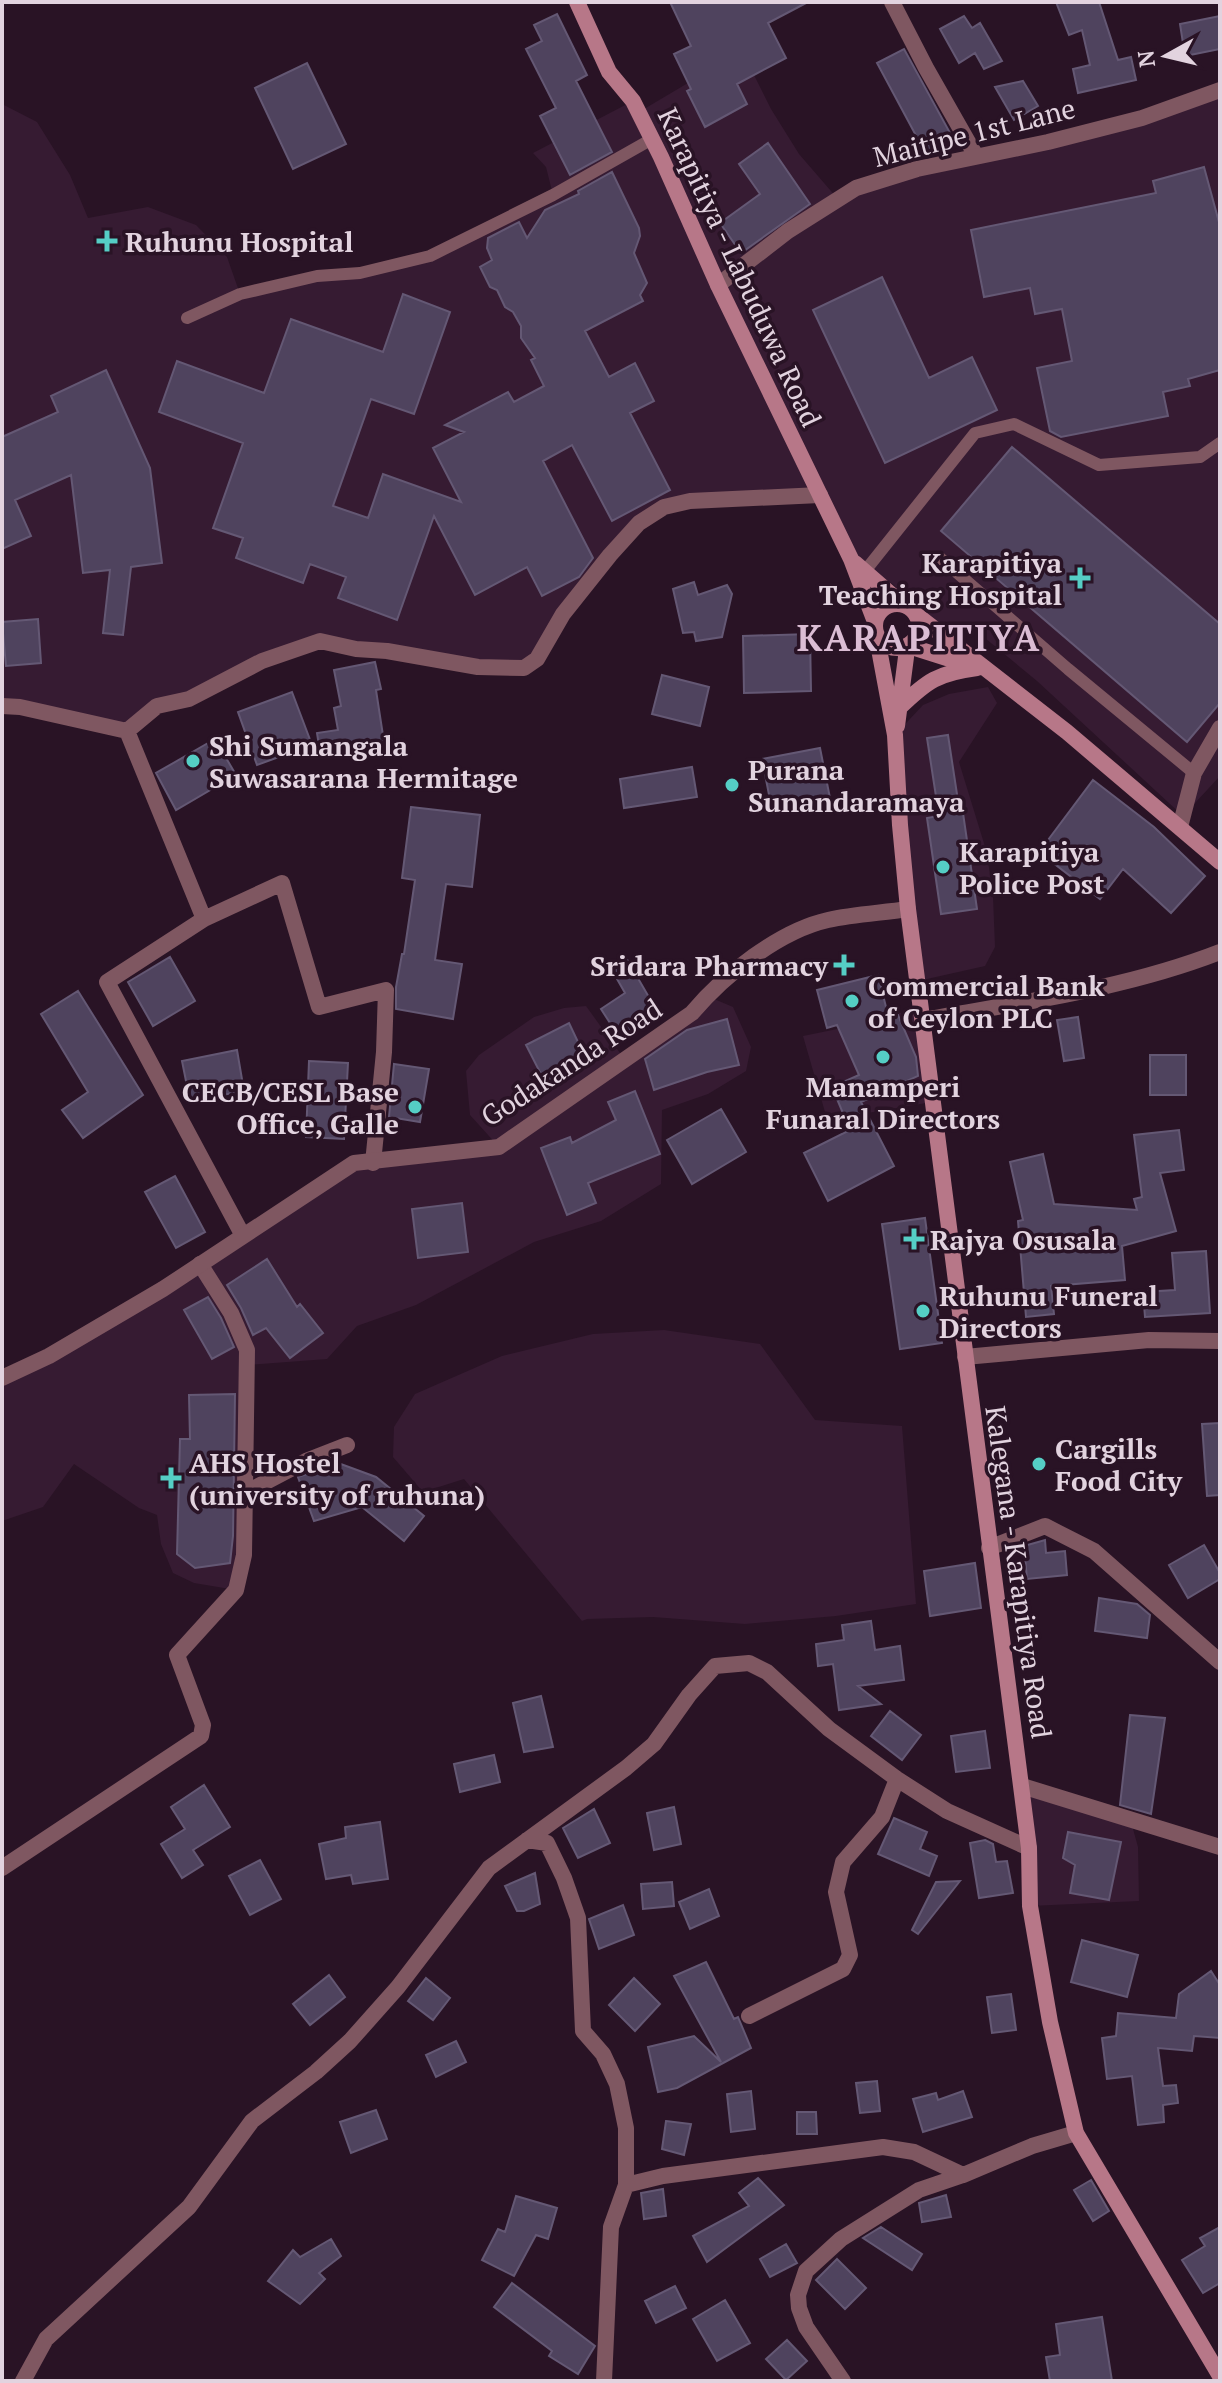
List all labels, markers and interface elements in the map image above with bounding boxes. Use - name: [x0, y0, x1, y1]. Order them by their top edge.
- north arrow: [1126, 16, 1206, 96]
- text: N: [1130, 48, 1161, 69]
- street label: Maitipe 1st Lane: [869, 89, 1079, 175]
- street label: Karapitiya - Labuduwa Road: [650, 101, 830, 433]
- place label: Ruhunu Hospital: [125, 223, 354, 260]
- marker: Ruhunu Hospital: [96, 230, 118, 252]
- place label: Karapitiya Teaching Hospital: [819, 544, 1062, 613]
- marker: Karapitiya Teaching Hospital: [1069, 567, 1091, 589]
- district label: KARAPITIYA: [797, 614, 1041, 661]
- place label: Shi Sumangala Suwasarana Hermitage: [209, 727, 518, 796]
- place label: Purana Sunandaramaya: [748, 751, 965, 820]
- marker: Shi Sumangala Suwasarana Hermitage: [184, 752, 202, 770]
- marker: Purana Sunandaramaya: [723, 776, 741, 794]
- place label: Karapitiya Police Post: [959, 833, 1105, 902]
- marker: Karapitiya Police Post: [934, 858, 952, 876]
- place label: Sridara Pharmacy: [590, 947, 829, 984]
- marker: Sridara Pharmacy: [835, 956, 853, 974]
- place label: Commercial Bank of Ceylon PLC: [868, 967, 1105, 1036]
- street label: Godakanda Road: [473, 990, 669, 1134]
- marker: Commercial Bank of Ceylon PLC: [843, 992, 861, 1010]
- marker: Manamperi Funaral Directors: [874, 1048, 892, 1066]
- place label: Manamperi Funaral Directors: [766, 1068, 1000, 1137]
- place label: CECB/CESL Base Office, Galle: [182, 1073, 399, 1142]
- marker: CECB/CESL Base Office, Galle: [406, 1098, 424, 1116]
- place label: Rajya Osusala: [930, 1221, 1117, 1258]
- marker: Rajya Osusala: [905, 1230, 923, 1248]
- place label: Ruhunu Funeral Directors: [939, 1277, 1158, 1346]
- marker: Ruhunu Funeral Directors: [914, 1302, 932, 1320]
- street label: Kalegana - Karapitiya Road: [977, 1403, 1061, 1741]
- place label: Cargills Food City: [1055, 1430, 1183, 1499]
- place label: AHS Hostel (university of ruhuna): [189, 1444, 485, 1513]
- marker: Cargills Food City: [1030, 1455, 1048, 1473]
- marker: AHS Hostel (university of ruhuna): [160, 1467, 182, 1489]

